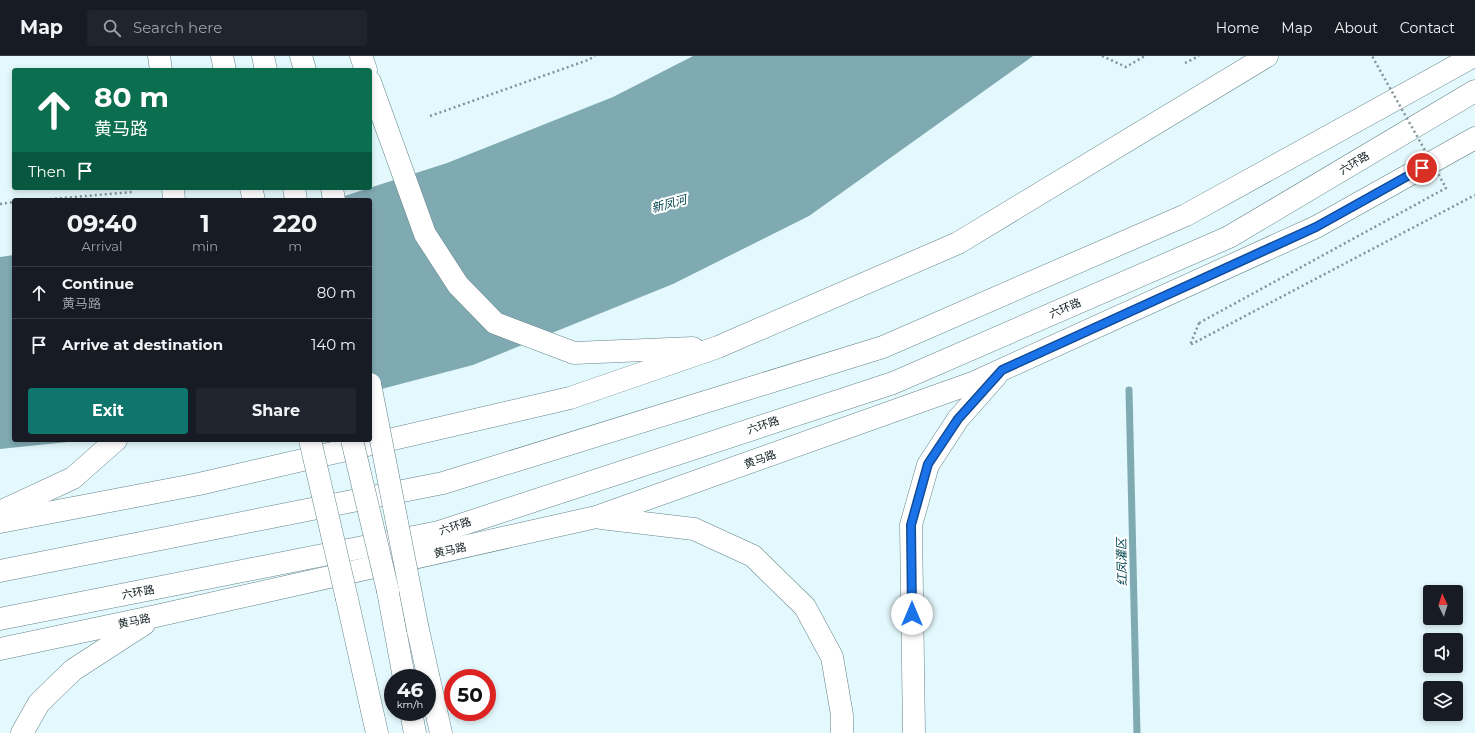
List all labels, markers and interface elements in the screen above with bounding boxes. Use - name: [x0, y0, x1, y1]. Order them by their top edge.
- search box: [87, 10, 367, 46]
- text: Map: [20, 16, 63, 39]
- icon: search: [101, 17, 123, 39]
- text: Search here: [133, 18, 222, 37]
- text: Home: [1216, 19, 1259, 37]
- text: Map: [1281, 19, 1312, 37]
- text: About: [1334, 19, 1378, 37]
- text: Contact: [1400, 19, 1455, 37]
- text: 80 m: [94, 80, 169, 114]
- icon: ahead: [28, 84, 80, 136]
- text: 黄马路: [94, 118, 148, 140]
- street label: 六环路: [1336, 149, 1372, 177]
- pin: [1405, 151, 1439, 185]
- icon: arrive: [1411, 157, 1433, 179]
- icon: arrive: [74, 160, 96, 182]
- text: Then: [28, 162, 66, 181]
- water label: 新凤河: [650, 191, 690, 215]
- text: 09:40: [67, 209, 137, 238]
- text: 1: [200, 209, 210, 238]
- text: 220: [273, 209, 317, 238]
- text: Arrival: [81, 238, 123, 254]
- text: min: [192, 238, 218, 254]
- text: m: [288, 238, 302, 254]
- text: Continue: [62, 274, 134, 293]
- icon: ahead: [28, 282, 50, 304]
- text: 80 m: [317, 283, 356, 302]
- text: 黄马路: [62, 295, 101, 311]
- street label: 六环路: [1047, 295, 1083, 321]
- icon: arrive: [28, 334, 50, 356]
- text: Arrive at destination: [62, 335, 223, 354]
- text: 140 m: [311, 335, 356, 354]
- button: Exit: [28, 388, 188, 434]
- button: Share: [196, 388, 356, 434]
- street label: 六环路: [745, 413, 781, 437]
- street label: 黄马路: [742, 447, 778, 471]
- street label: 六环路: [437, 514, 473, 538]
- water label: 红凤灌区: [1114, 536, 1129, 586]
- street label: 黄马路: [432, 539, 468, 561]
- street label: 六环路: [120, 582, 156, 602]
- north arrow: [1423, 585, 1463, 625]
- map controls: [1423, 585, 1463, 721]
- position arrow: [891, 593, 933, 635]
- street label: 黄马路: [116, 611, 152, 631]
- button: sound: [1423, 633, 1463, 673]
- speed limit sign: 50: [444, 669, 496, 721]
- text: 46: [397, 678, 423, 702]
- button: layers: [1423, 681, 1463, 721]
- text: km/h: [397, 698, 423, 711]

